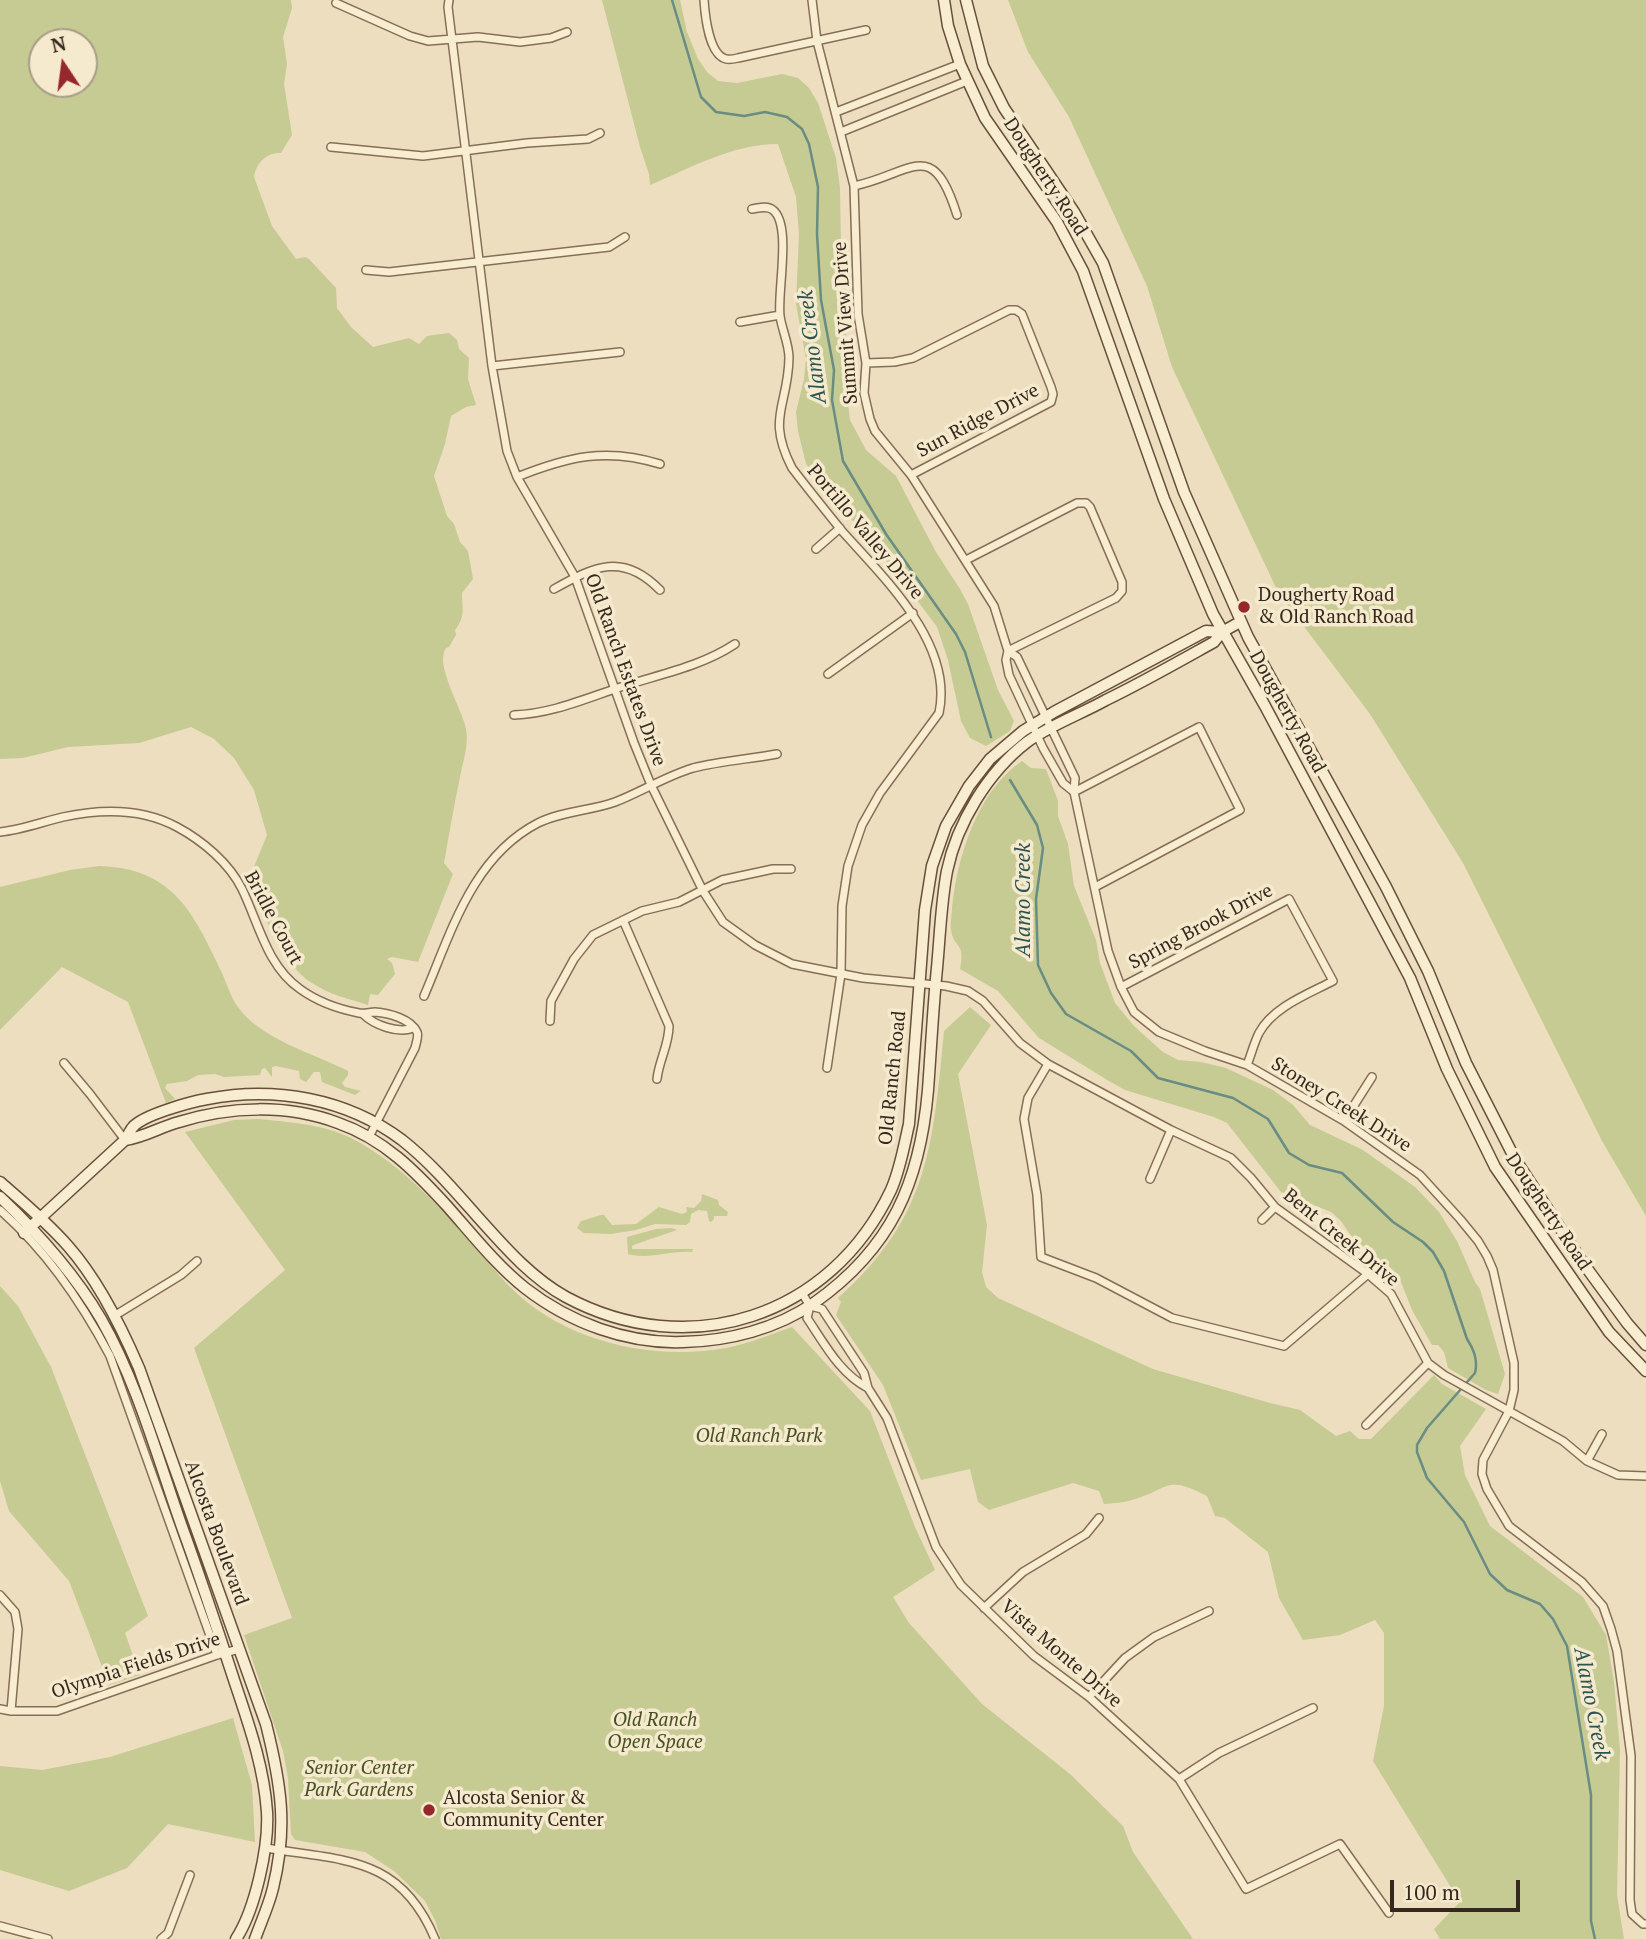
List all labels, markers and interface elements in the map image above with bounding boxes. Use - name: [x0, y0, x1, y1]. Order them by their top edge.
- north arrow: [28, 28, 98, 98]
- text: N: [49, 30, 68, 58]
- street label: Dougherty Road: [998, 114, 1092, 240]
- street label: Summit View Drive: [829, 241, 863, 405]
- water label: Alamo Creek: [794, 289, 832, 405]
- street label: Sun Ridge Drive: [913, 379, 1043, 463]
- street label: Portillo Valley Drive: [802, 460, 928, 604]
- street label: Old Ranch Estates Drive: [580, 571, 670, 769]
- place label: Dougherty Road & Old Ranch Road: [1258, 585, 1414, 629]
- marker: Dougherty Road & Old Ranch Road: [1236, 599, 1252, 615]
- street label: Dougherty Road: [1244, 647, 1330, 777]
- water label: Alamo Creek: [1011, 843, 1037, 957]
- street label: Bridle Court: [239, 867, 307, 969]
- street label: Spring Brook Drive: [1125, 879, 1277, 975]
- street label: Old Ranch Road: [875, 1010, 911, 1146]
- street label: Stoney Creek Drive: [1267, 1053, 1415, 1157]
- street label: Dougherty Road: [1500, 1149, 1596, 1275]
- street label: Bent Creek Drive: [1278, 1184, 1404, 1292]
- park label: Old Ranch Park: [696, 1426, 822, 1448]
- street label: Alcosta Boulevard: [179, 1458, 253, 1608]
- street label: Vista Monte Drive: [996, 1595, 1126, 1713]
- street label: Olympia Fields Drive: [49, 1628, 223, 1704]
- water label: Alamo Creek: [1568, 1645, 1614, 1763]
- park label: Old Ranch Open Space: [607, 1710, 703, 1754]
- park label: Senior Center Park Gardens: [304, 1758, 414, 1802]
- place label: Alcosta Senior & Community Center: [443, 1788, 604, 1832]
- marker: Alcosta Senior & Community Center: [421, 1802, 437, 1818]
- scale bar: [1394, 1866, 1524, 1910]
- text: 100 m: [1403, 1878, 1460, 1906]

